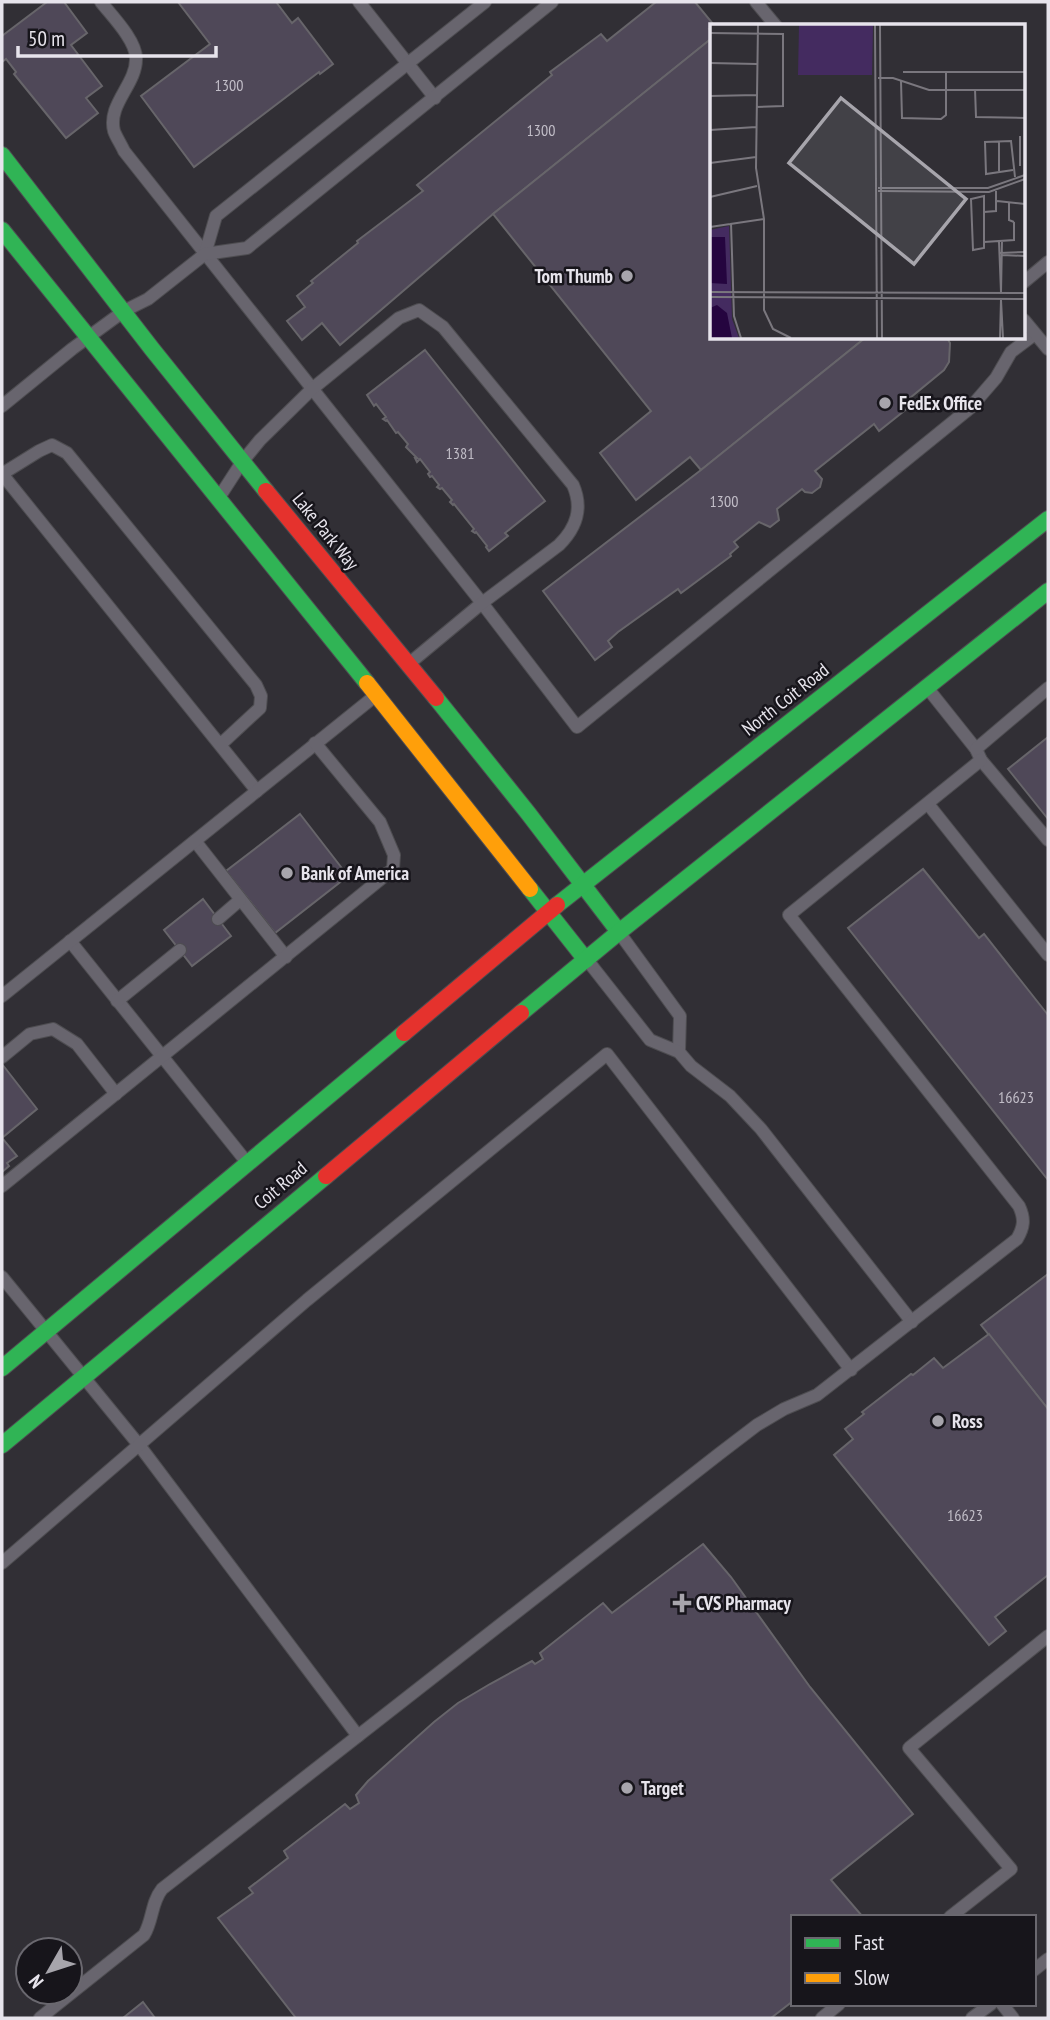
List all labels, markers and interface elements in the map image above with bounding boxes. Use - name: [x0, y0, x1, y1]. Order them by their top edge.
- scale bar: [18, 14, 215, 58]
- inset map: [710, 24, 1026, 340]
- text: 50 m: [28, 25, 65, 52]
- house number: 1300: [215, 75, 243, 95]
- house number: 1300: [527, 120, 555, 140]
- place label: Tom Thumb: [535, 264, 613, 288]
- marker: Tom Thumb: [619, 268, 635, 284]
- place label: FedEx Office: [899, 391, 982, 415]
- marker: FedEx Office: [877, 395, 893, 411]
- house number: 1381: [446, 443, 474, 463]
- street label: Lake Park Way: [288, 487, 365, 575]
- house number: 1300: [710, 491, 738, 511]
- street label: North Coit Road: [737, 658, 833, 740]
- place label: Bank of America: [301, 861, 409, 885]
- marker: Bank of America: [279, 865, 295, 881]
- house number: 16623: [998, 1087, 1034, 1107]
- street label: Coit Road: [248, 1156, 312, 1214]
- place label: Ross: [952, 1409, 983, 1433]
- marker: Ross: [930, 1413, 946, 1429]
- house number: 16623: [947, 1505, 983, 1525]
- place label: CVS Pharmacy: [696, 1591, 791, 1615]
- marker: CVS Pharmacy: [674, 1595, 690, 1611]
- place label: Target: [641, 1776, 684, 1800]
- marker: Target: [619, 1780, 635, 1796]
- legend: [791, 1915, 1036, 2006]
- text: Fast: [854, 1929, 884, 1956]
- north arrow: [14, 1936, 84, 2006]
- text: Slow: [854, 1964, 890, 1991]
- text: N: [23, 1970, 48, 1993]

